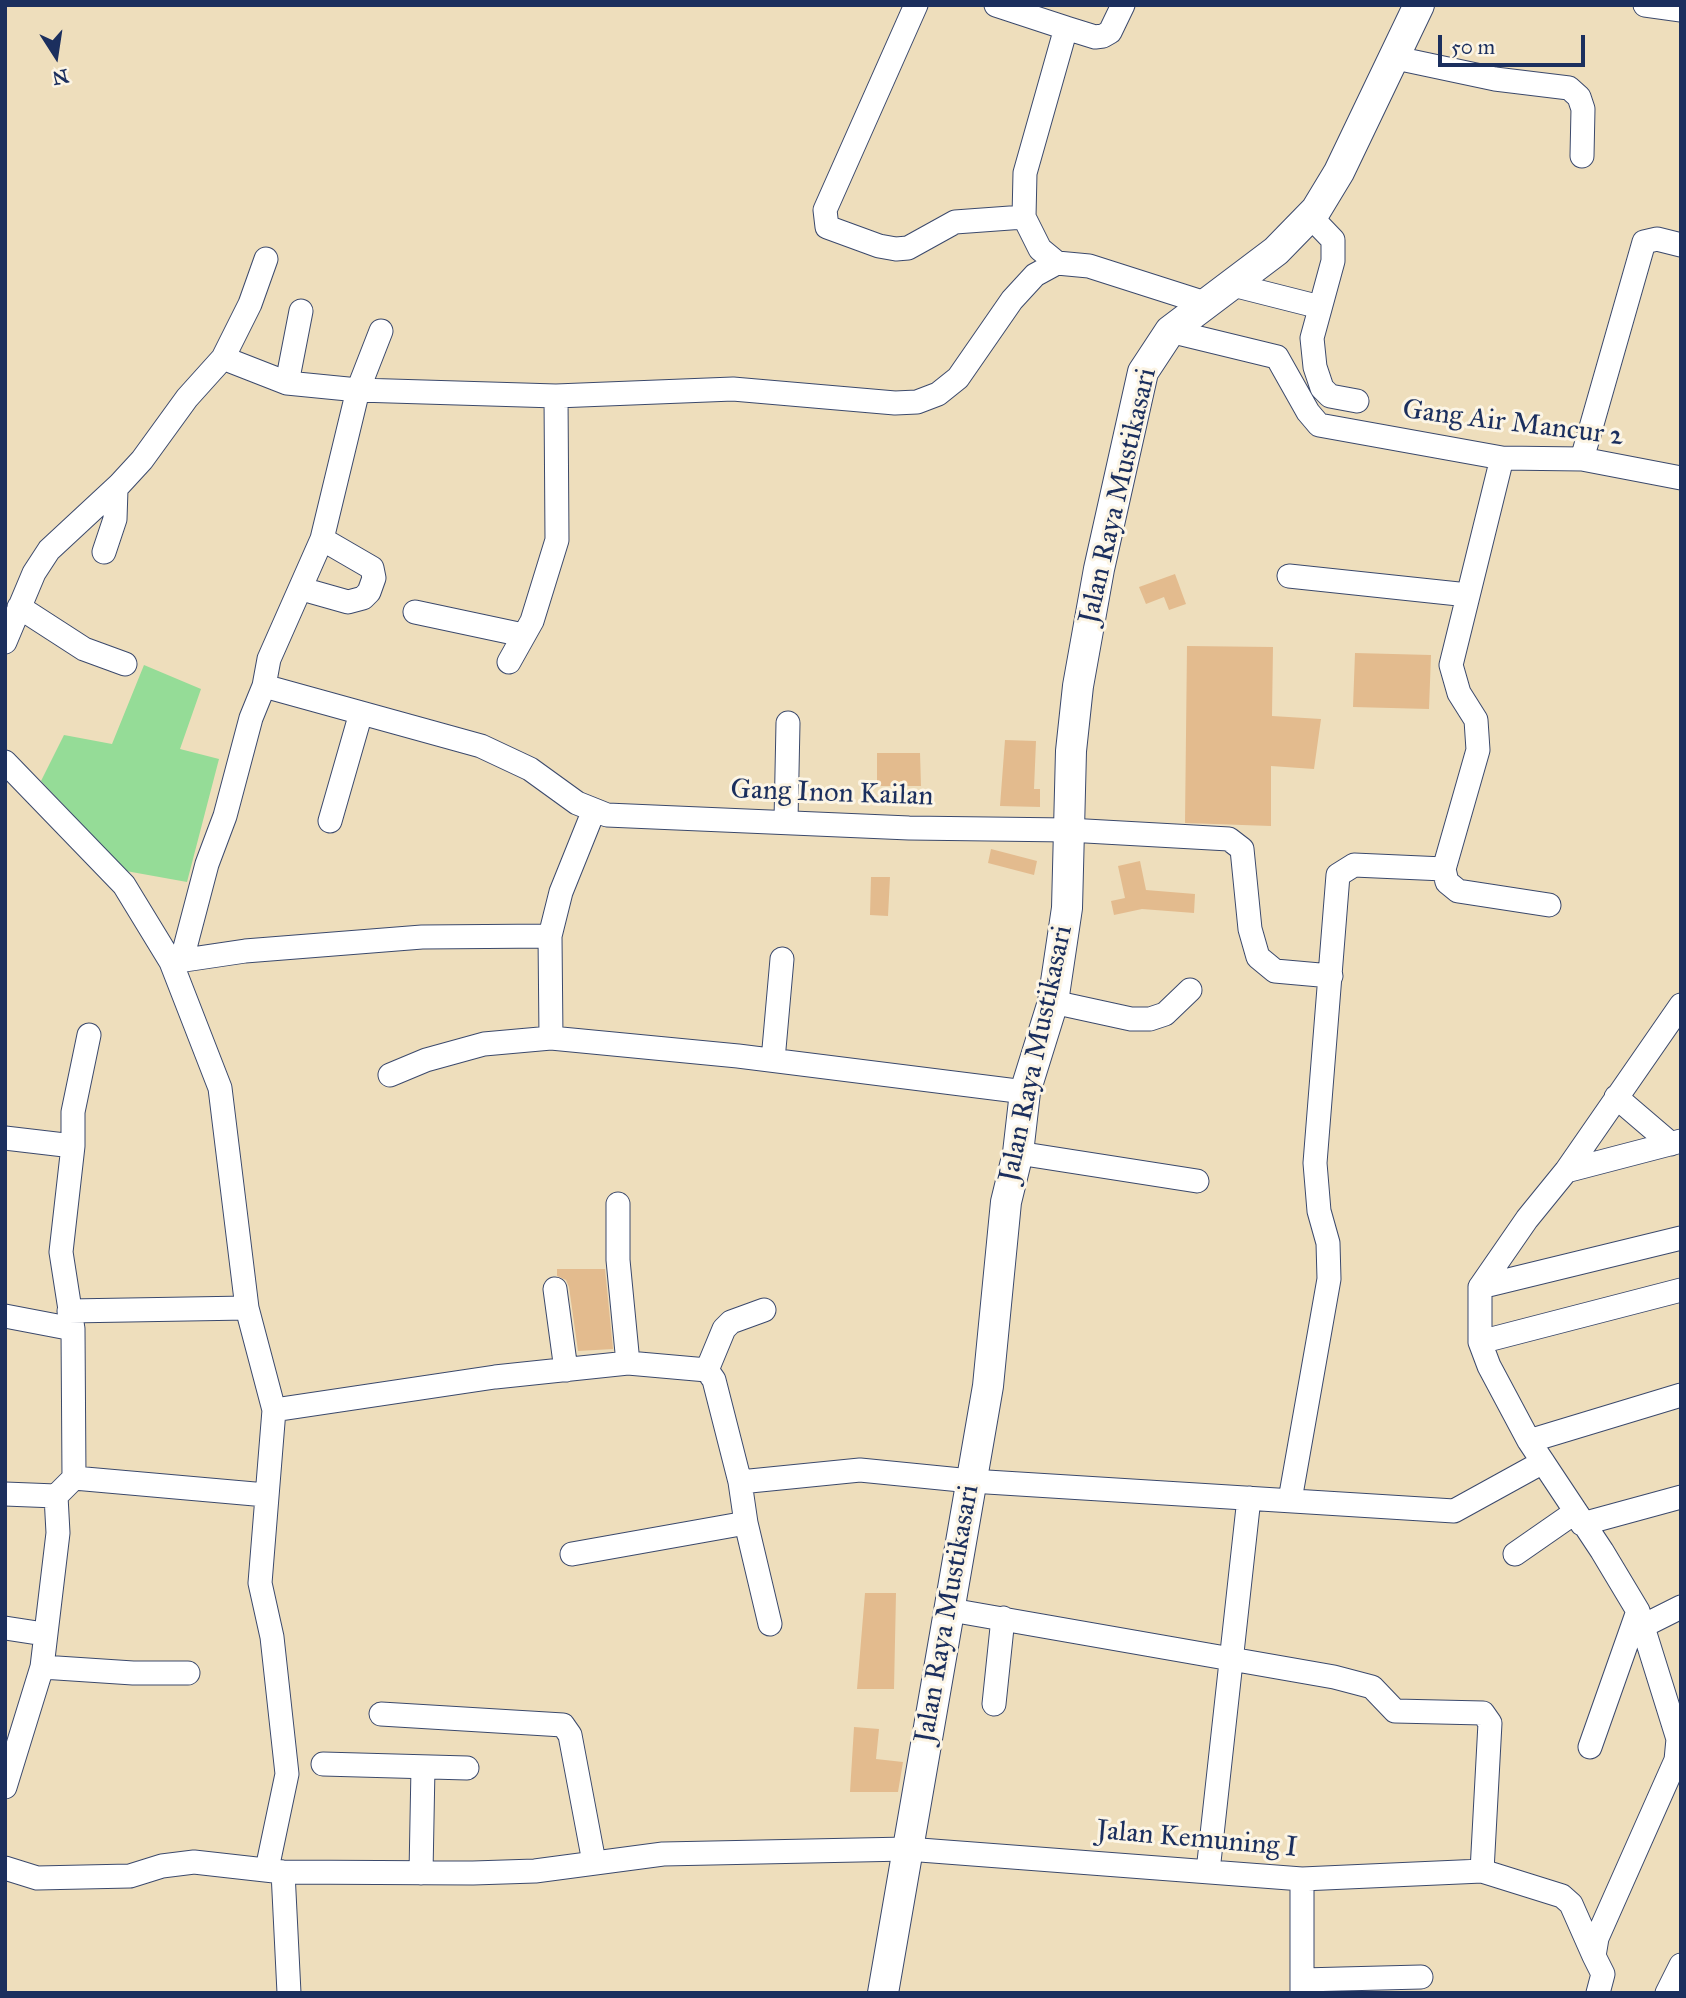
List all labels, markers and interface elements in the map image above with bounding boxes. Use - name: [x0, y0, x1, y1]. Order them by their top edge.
- north arrow: [21, 21, 91, 91]
- scale bar: [1441, 21, 1588, 65]
- text: 50 m: [1451, 34, 1495, 60]
- text: N: [50, 64, 71, 90]
- street label: Jalan Raya Mustikasari: [1073, 365, 1165, 627]
- street label: Gang Air Mancur 2: [1401, 394, 1625, 454]
- street label: Gang Inon Kailan: [730, 774, 934, 814]
- street label: Jalan Raya Mustikasari: [993, 923, 1081, 1185]
- street label: Jalan Raya Mustikasari: [909, 1482, 987, 1746]
- street label: Jalan Kemuning I: [1095, 1814, 1299, 1866]

